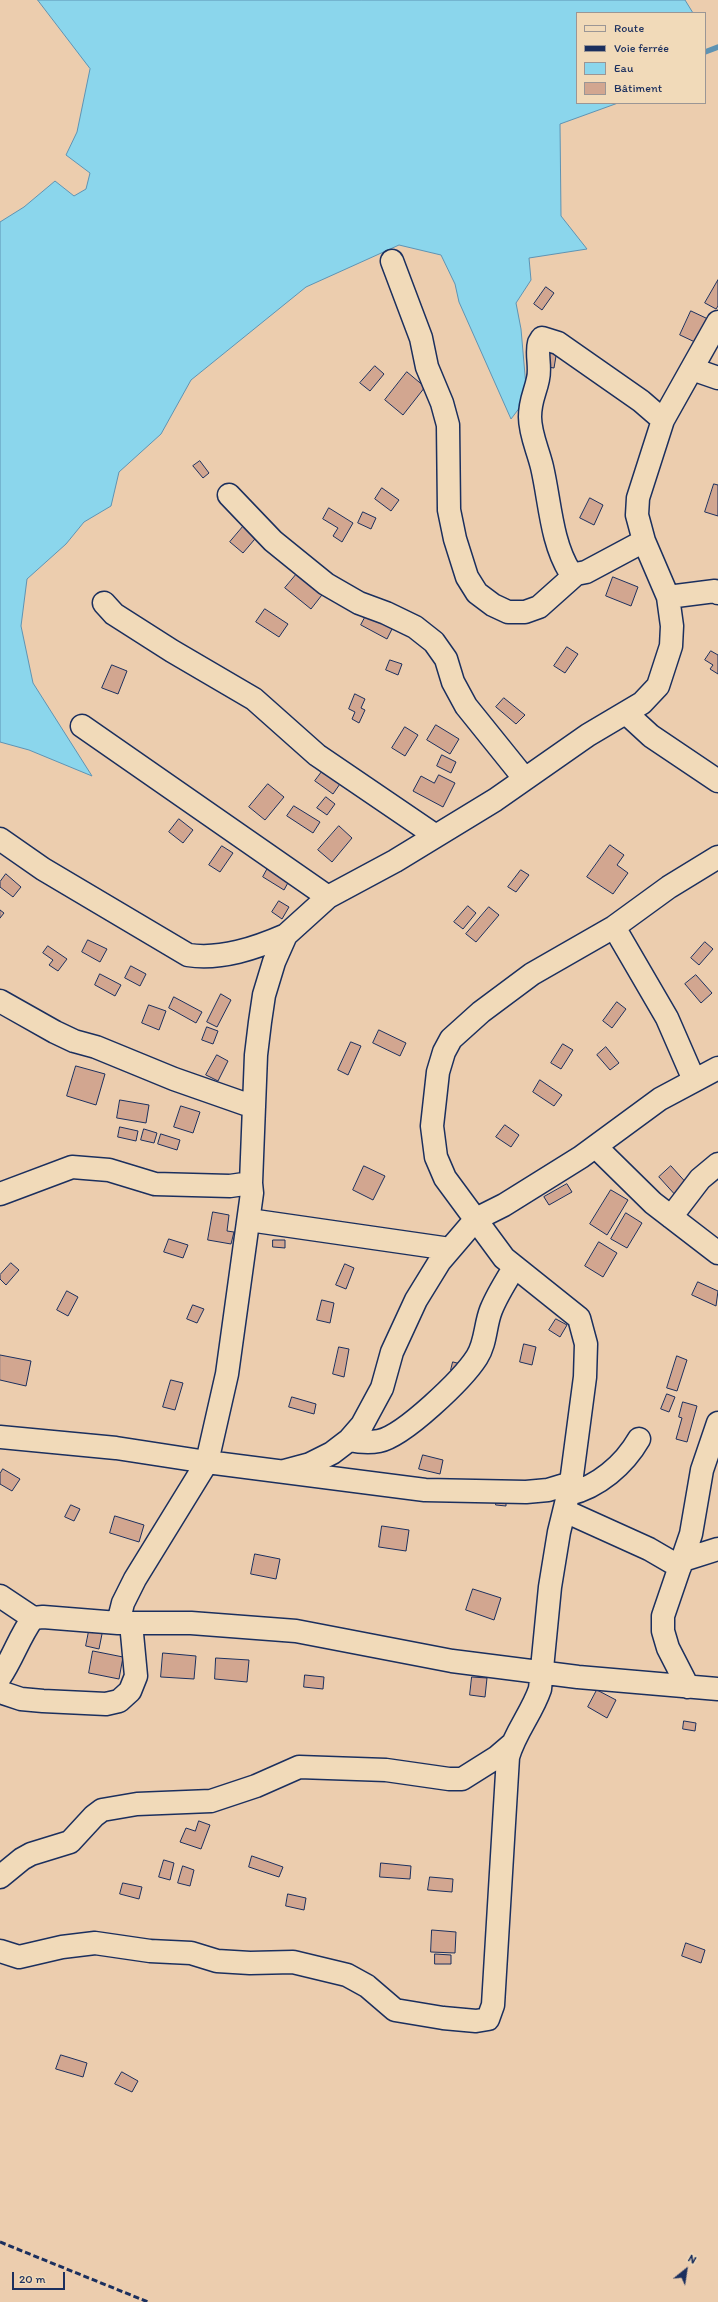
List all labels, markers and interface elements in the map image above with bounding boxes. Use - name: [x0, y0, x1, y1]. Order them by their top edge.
- legend: [576, 12, 706, 104]
- text: Route: [614, 21, 644, 35]
- text: Voie ferrée: [614, 41, 669, 55]
- text: Eau: [614, 61, 633, 75]
- text: Bâtiment: [614, 81, 662, 95]
- north arrow: [666, 2250, 706, 2290]
- text: N: [686, 2252, 699, 2267]
- scale bar: [14, 2264, 67, 2290]
- text: 20 m: [19, 2272, 46, 2286]

